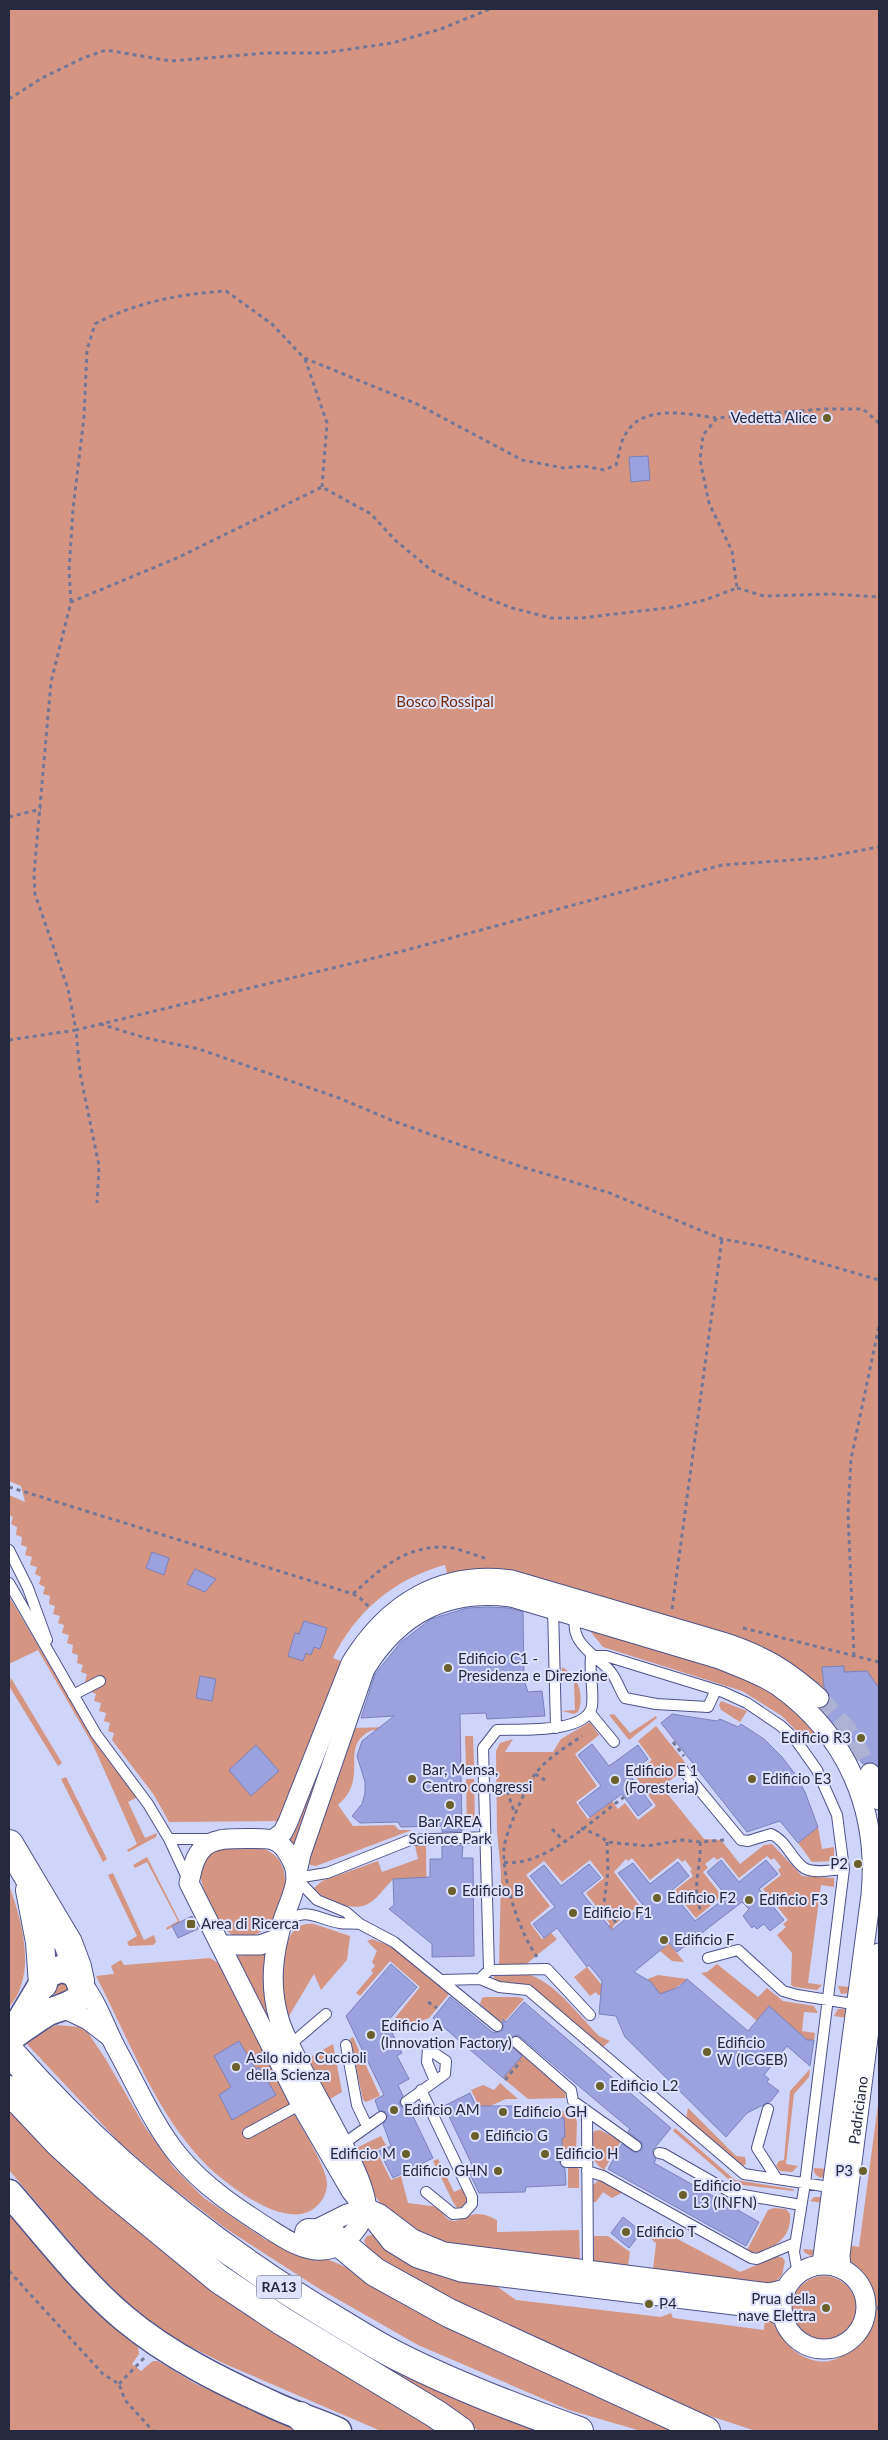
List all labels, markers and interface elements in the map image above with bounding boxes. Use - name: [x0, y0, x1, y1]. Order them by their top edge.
- place label: Vedetta Alice: [731, 408, 817, 426]
- marker: Vedetta Alice: [821, 412, 833, 424]
- park label: Bosco Rossipal: [396, 692, 494, 710]
- place label: Edificio C1 - Presidenza e Direzione: [458, 1649, 608, 1684]
- marker: Edificio C1 - Presidenza e Direzione: [442, 1662, 454, 1674]
- place label: Edificio R3: [781, 1728, 851, 1746]
- marker: Edificio R3: [855, 1732, 867, 1744]
- place label: Bar, Mensa, Centro congressi: [422, 1760, 532, 1795]
- place label: Edificio E 1 (Foresteria): [625, 1761, 698, 1796]
- place label: Edificio E3: [762, 1769, 831, 1787]
- marker: Bar, Mensa, Centro congressi: [406, 1773, 418, 1785]
- marker: Edificio E3: [746, 1773, 758, 1785]
- marker: Edificio E 1 (Foresteria): [609, 1774, 621, 1786]
- marker: Bar AREA Science Park: [444, 1799, 456, 1811]
- place label: Bar AREA Science Park: [408, 1812, 492, 1847]
- place label: P2: [830, 1854, 848, 1872]
- marker: P2: [852, 1858, 864, 1870]
- place label: Edificio B: [462, 1881, 524, 1899]
- marker: Edificio B: [446, 1885, 458, 1897]
- place label: Edificio F2: [667, 1888, 736, 1906]
- place label: Edificio F3: [759, 1890, 828, 1908]
- marker: Edificio F2: [651, 1892, 663, 1904]
- marker: Edificio F3: [743, 1894, 755, 1906]
- place label: Edificio F1: [583, 1903, 652, 1921]
- marker: Edificio F1: [567, 1907, 579, 1919]
- place label: Area di Ricerca: [201, 1914, 299, 1932]
- marker: Area di Ricerca: [185, 1918, 197, 1930]
- place label: Edificio F: [674, 1930, 735, 1948]
- marker: Edificio F: [658, 1934, 670, 1946]
- place label: Edificio A (Innovation Factory): [381, 2016, 512, 2051]
- marker: Edificio A (Innovation Factory): [365, 2029, 377, 2041]
- place label: Edificio W (ICGEB): [717, 2033, 788, 2068]
- marker: Edificio W (ICGEB): [701, 2046, 713, 2058]
- place label: Asilo nido Cuccioli della Scienza: [246, 2048, 367, 2083]
- marker: Asilo nido Cuccioli della Scienza: [230, 2061, 242, 2073]
- street label: Padriciano: [844, 2075, 871, 2145]
- place label: Edificio L2: [610, 2076, 678, 2094]
- marker: Edificio L2: [594, 2080, 606, 2092]
- place label: Edificio AM: [404, 2100, 480, 2118]
- place label: Edificio GH: [513, 2102, 587, 2120]
- marker: Edificio AM: [388, 2104, 400, 2116]
- marker: Edificio GH: [497, 2106, 509, 2118]
- place label: Edificio G: [485, 2126, 548, 2144]
- marker: Edificio G: [469, 2130, 481, 2142]
- place label: Edificio M: [330, 2144, 396, 2162]
- place label: Edificio H: [555, 2144, 619, 2162]
- marker: Edificio M: [400, 2148, 412, 2160]
- marker: Edificio H: [539, 2148, 551, 2160]
- place label: Edificio GHN: [402, 2161, 488, 2179]
- place label: P3: [835, 2161, 853, 2179]
- marker: Edificio GHN: [492, 2165, 504, 2177]
- marker: P3: [857, 2165, 869, 2177]
- place label: Edificio L3 (INFN): [693, 2176, 757, 2211]
- marker: Edificio L3 (INFN): [677, 2189, 689, 2201]
- place label: Edificio T: [636, 2222, 697, 2240]
- marker: Edificio T: [620, 2226, 632, 2238]
- road number: RA13: [256, 2276, 302, 2298]
- place label: Prua della nave Elettra: [738, 2289, 816, 2324]
- place label: P4: [659, 2294, 677, 2312]
- marker: P4: [643, 2298, 655, 2310]
- marker: Prua della nave Elettra: [820, 2302, 832, 2314]

